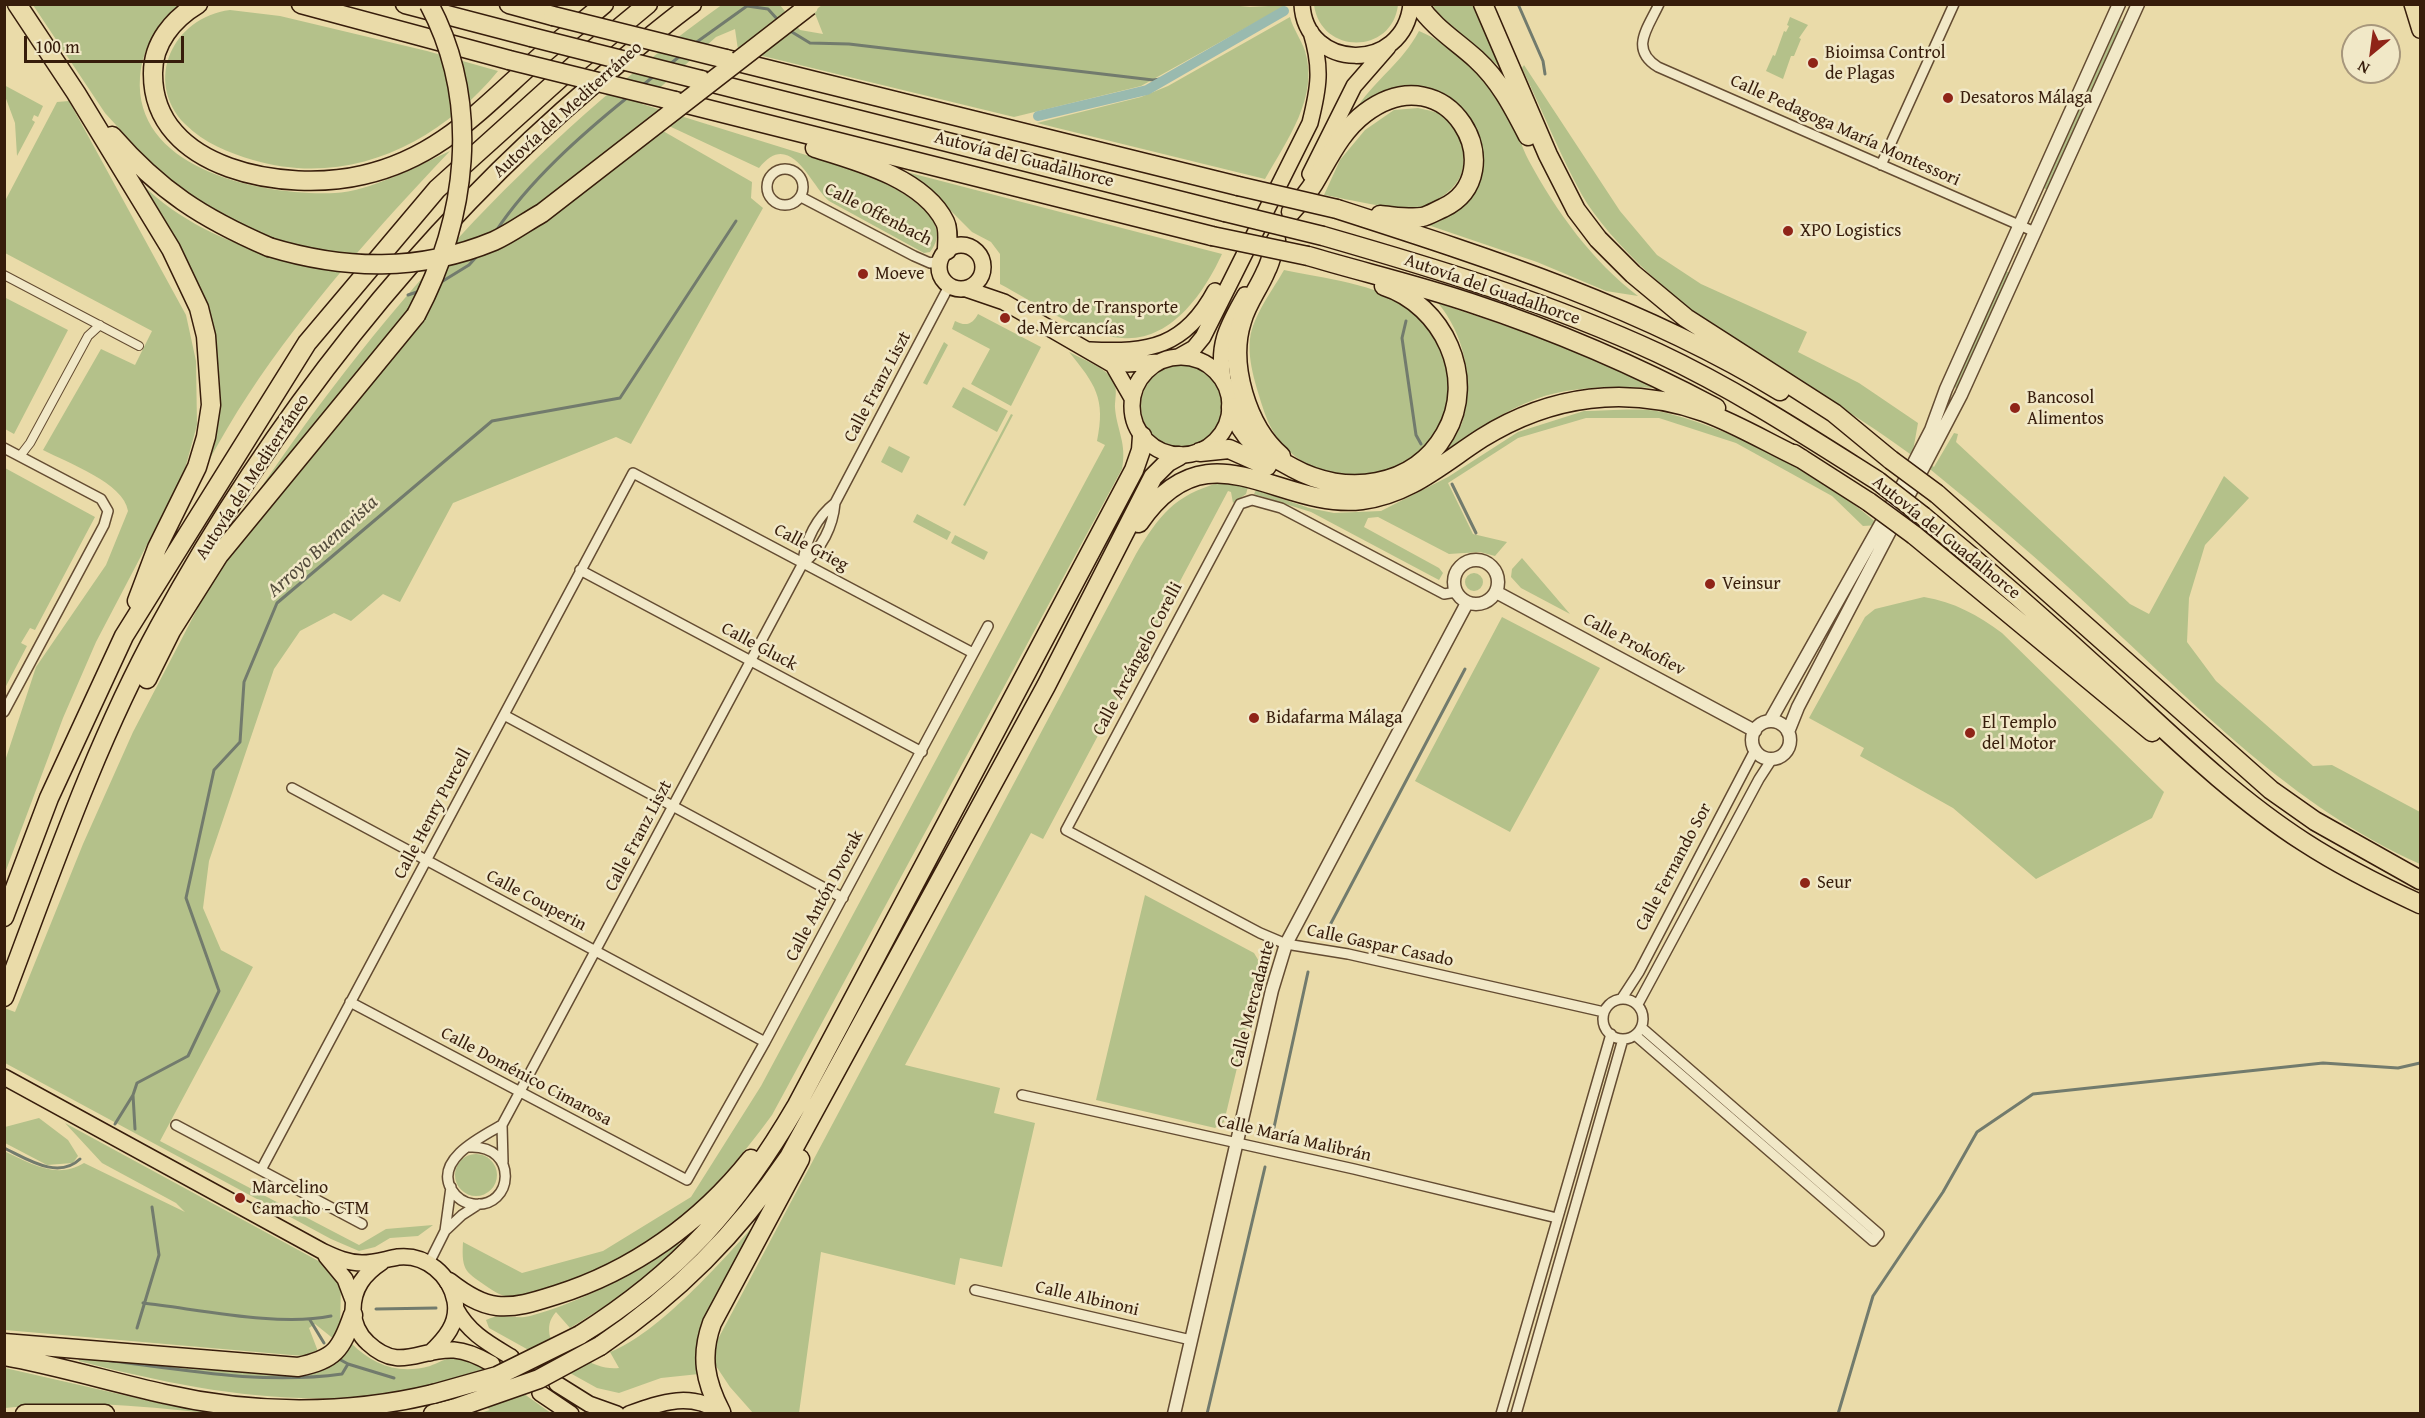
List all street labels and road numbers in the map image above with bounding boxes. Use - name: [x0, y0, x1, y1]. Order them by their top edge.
- street label: Autovía del Mediterráneo: [489, 37, 647, 183]
- street label: Calle Pedagoga María Montessori: [1727, 70, 1963, 192]
- street label: Autovía del Guadalhorce: [932, 127, 1116, 193]
- street label: Calle Offenbach: [821, 179, 935, 251]
- street label: Autovía del Guadalhorce: [1401, 250, 1583, 330]
- street label: Calle Franz Liszt: [840, 328, 916, 446]
- street label: Autovía del Mediterráneo: [191, 390, 315, 564]
- street label: Autovía del Guadalhorce: [1868, 472, 2024, 604]
- street label: Calle Grieg: [770, 519, 852, 577]
- street label: Calle Arcángelo Corelli: [1088, 579, 1188, 739]
- street label: Calle Prokofiev: [1579, 609, 1689, 681]
- street label: Calle Gluck: [717, 618, 801, 676]
- street label: Calle Henry Purcell: [389, 745, 477, 883]
- street label: Calle Franz Liszt: [601, 777, 677, 895]
- street label: Calle Fernando Sor: [1631, 799, 1717, 935]
- street label: Calle Antón Dvorak: [781, 827, 869, 965]
- street label: Calle Couperin: [482, 866, 590, 936]
- street label: Calle Gaspar Casado: [1305, 920, 1455, 972]
- street label: Calle Mercadante: [1226, 938, 1280, 1070]
- street label: Calle Doménico Cimarosa: [437, 1023, 615, 1131]
- street label: Calle María Malibrán: [1215, 1111, 1373, 1167]
- street label: Calle Albinoni: [1033, 1277, 1141, 1321]

